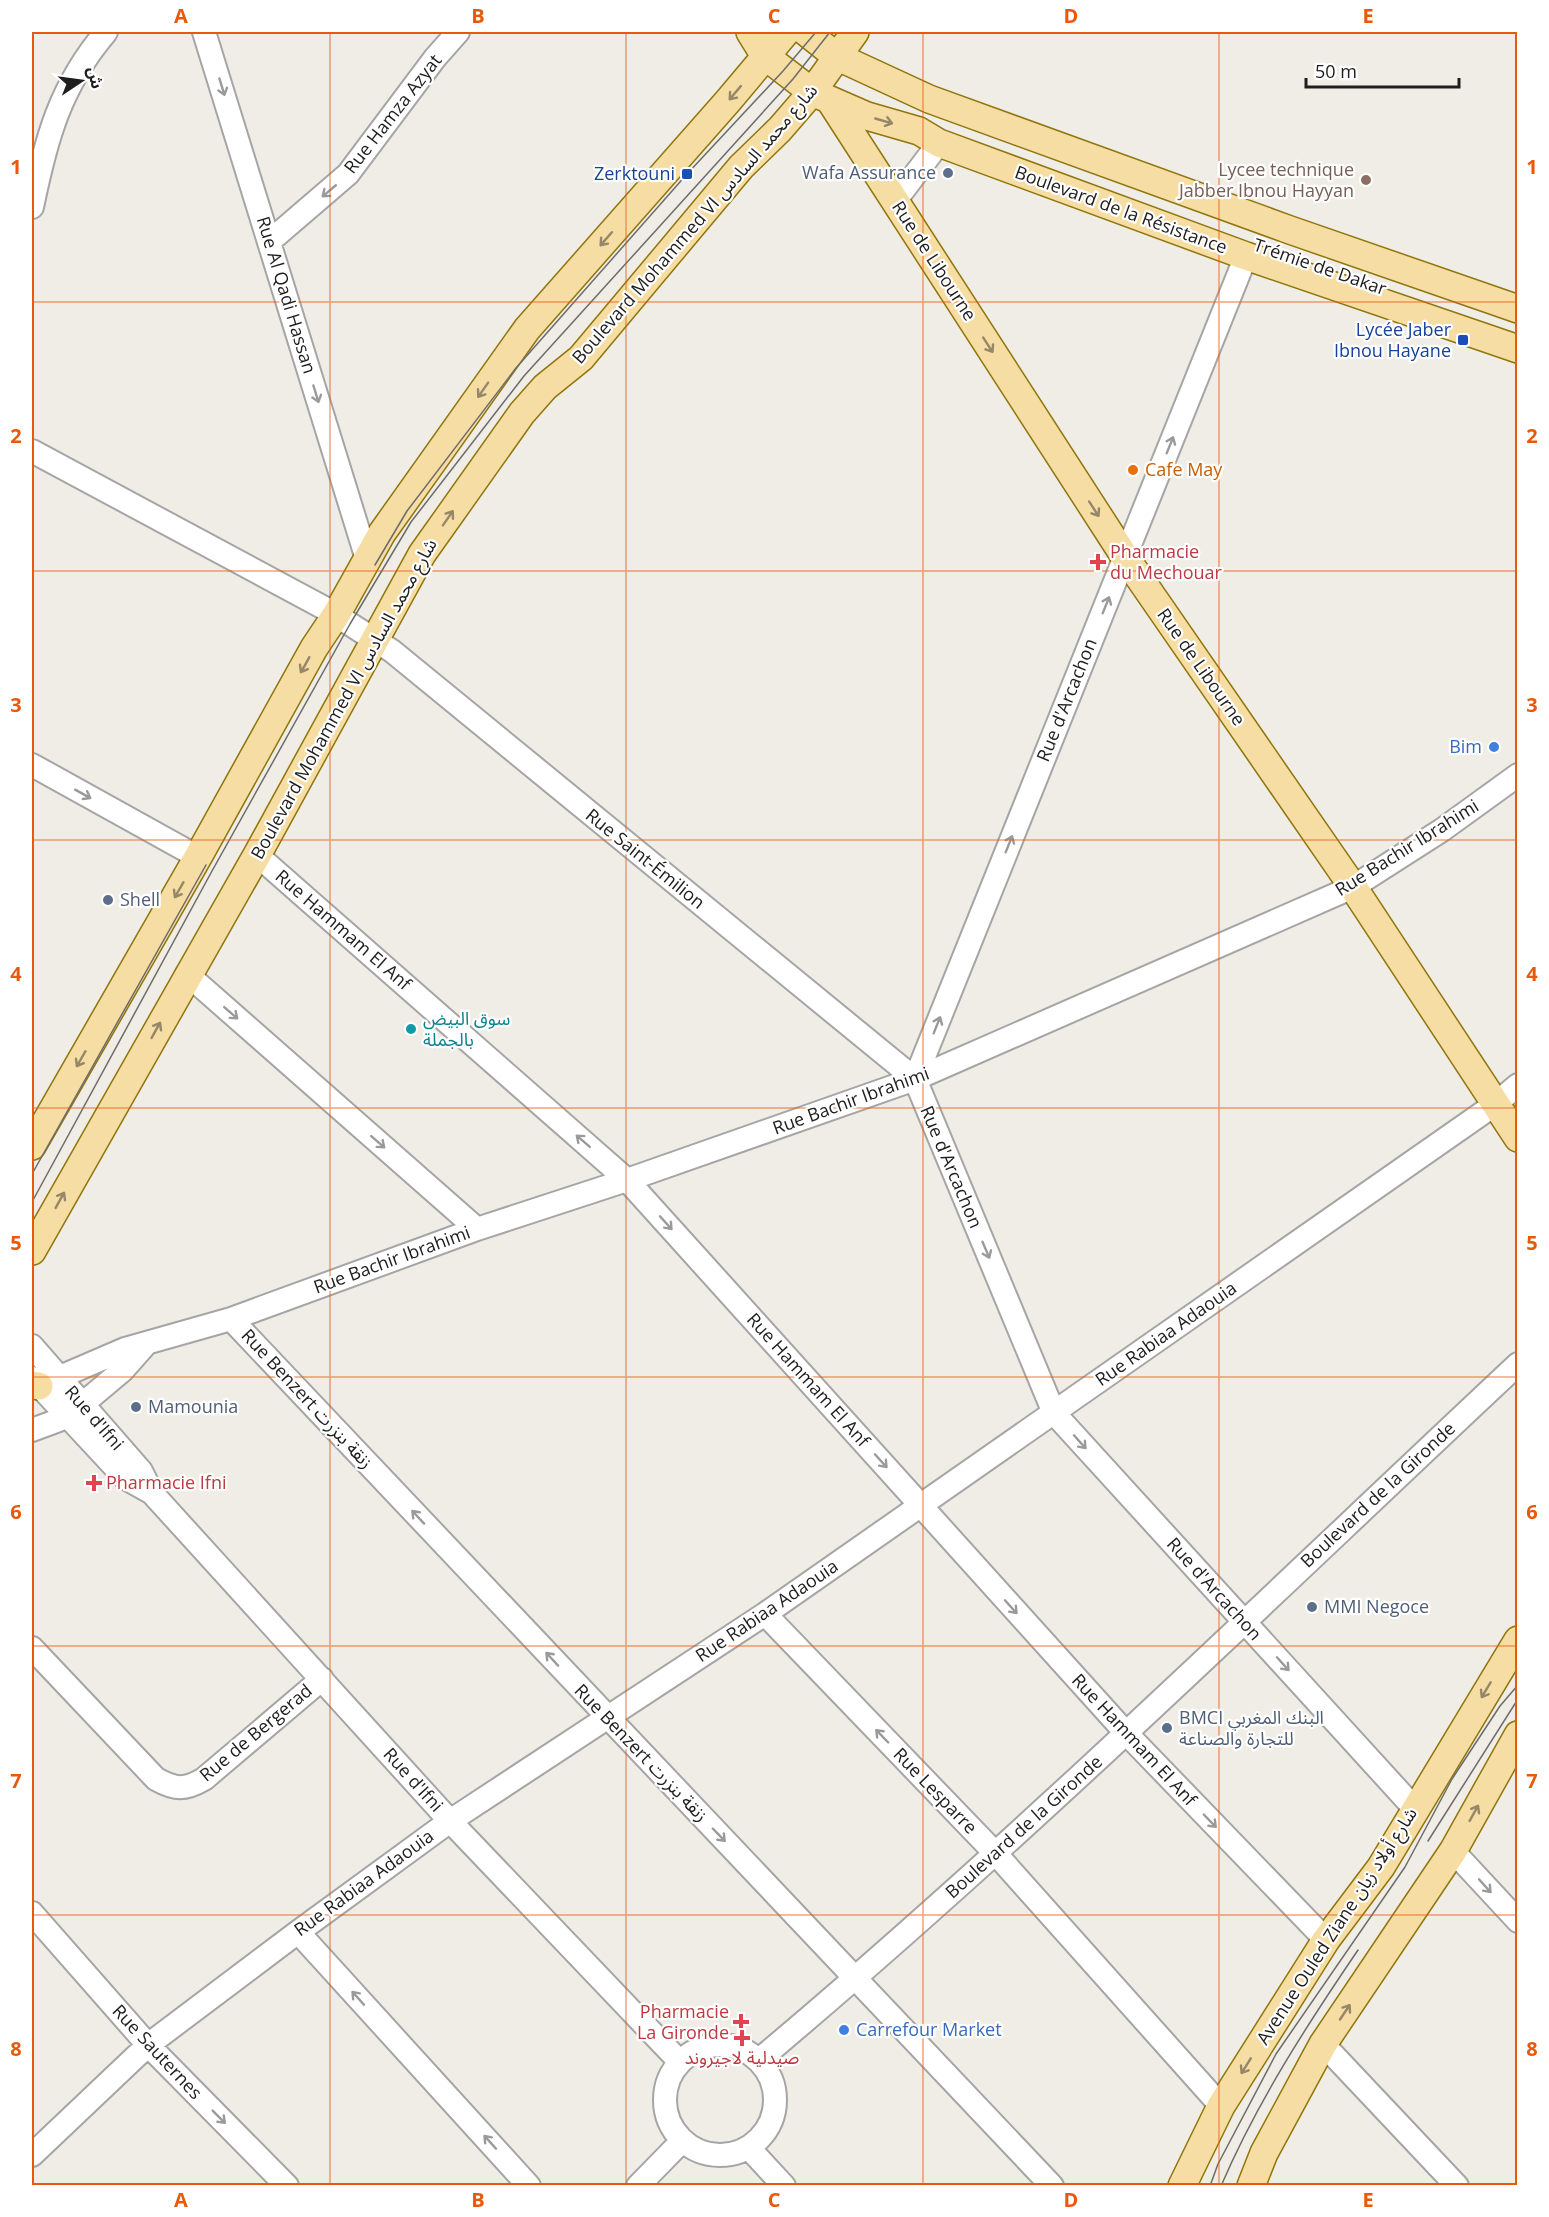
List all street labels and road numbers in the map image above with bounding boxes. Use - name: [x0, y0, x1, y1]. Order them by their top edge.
- street label: Rue Hamza Azyat: [338, 49, 446, 178]
- street label: Boulevard Mohammed VI شارع محمد السادس: [566, 78, 825, 370]
- street label: Boulevard de la Résistance: [1012, 159, 1231, 259]
- street label: Rue de Libourne: [887, 196, 982, 325]
- street label: Rue Al Qadi Hassan: [252, 213, 322, 376]
- street label: Trémie de Dakar: [1251, 232, 1391, 300]
- street label: Boulevard Mohammed VI شارع محمد السادس: [245, 534, 444, 865]
- street label: Rue de Libourne: [1152, 603, 1251, 730]
- street label: Rue d'Arcachon: [1030, 635, 1102, 765]
- street label: Rue Bachir Ibrahimi: [1330, 793, 1483, 901]
- street label: Rue Saint-Émilion: [581, 803, 710, 914]
- street label: Rue Hammam El Anf: [271, 864, 417, 996]
- street label: Rue Bachir Ibrahimi: [769, 1061, 932, 1140]
- street label: Rue d'Arcachon: [915, 1102, 989, 1231]
- street label: Rue Bachir Ibrahimi: [310, 1220, 473, 1299]
- street label: Rue Rabiaa Adaouia: [1090, 1275, 1241, 1391]
- street label: Rue Hammam El Anf: [742, 1307, 876, 1452]
- street label: Rue Benzert زنقة بنزرت: [237, 1323, 379, 1473]
- street label: Rue d'Ifni: [60, 1380, 130, 1455]
- street label: Boulevard de la Gironde: [1295, 1416, 1460, 1572]
- street label: Rue d'Arcachon: [1162, 1532, 1267, 1645]
- street label: Rue Rabiaa Adaouia: [690, 1554, 842, 1667]
- street label: Rue Hammam El Anf: [1067, 1668, 1203, 1811]
- street label: Rue de Bergerad: [194, 1678, 317, 1786]
- street label: Rue Benzert زنقة بنزرت: [570, 1678, 714, 1826]
- street label: Rue d'Ifni: [379, 1742, 449, 1817]
- street label: Rue Lesparre: [889, 1742, 983, 1839]
- street label: Boulevard de la Gironde: [940, 1749, 1107, 1903]
- street label: Avenue Ouled Ziane شارع أولاد زيان: [1250, 1802, 1424, 2050]
- street label: Rue Rabiaa Adaouia: [289, 1823, 438, 1941]
- street label: Rue Sauternes: [108, 1999, 208, 2104]

